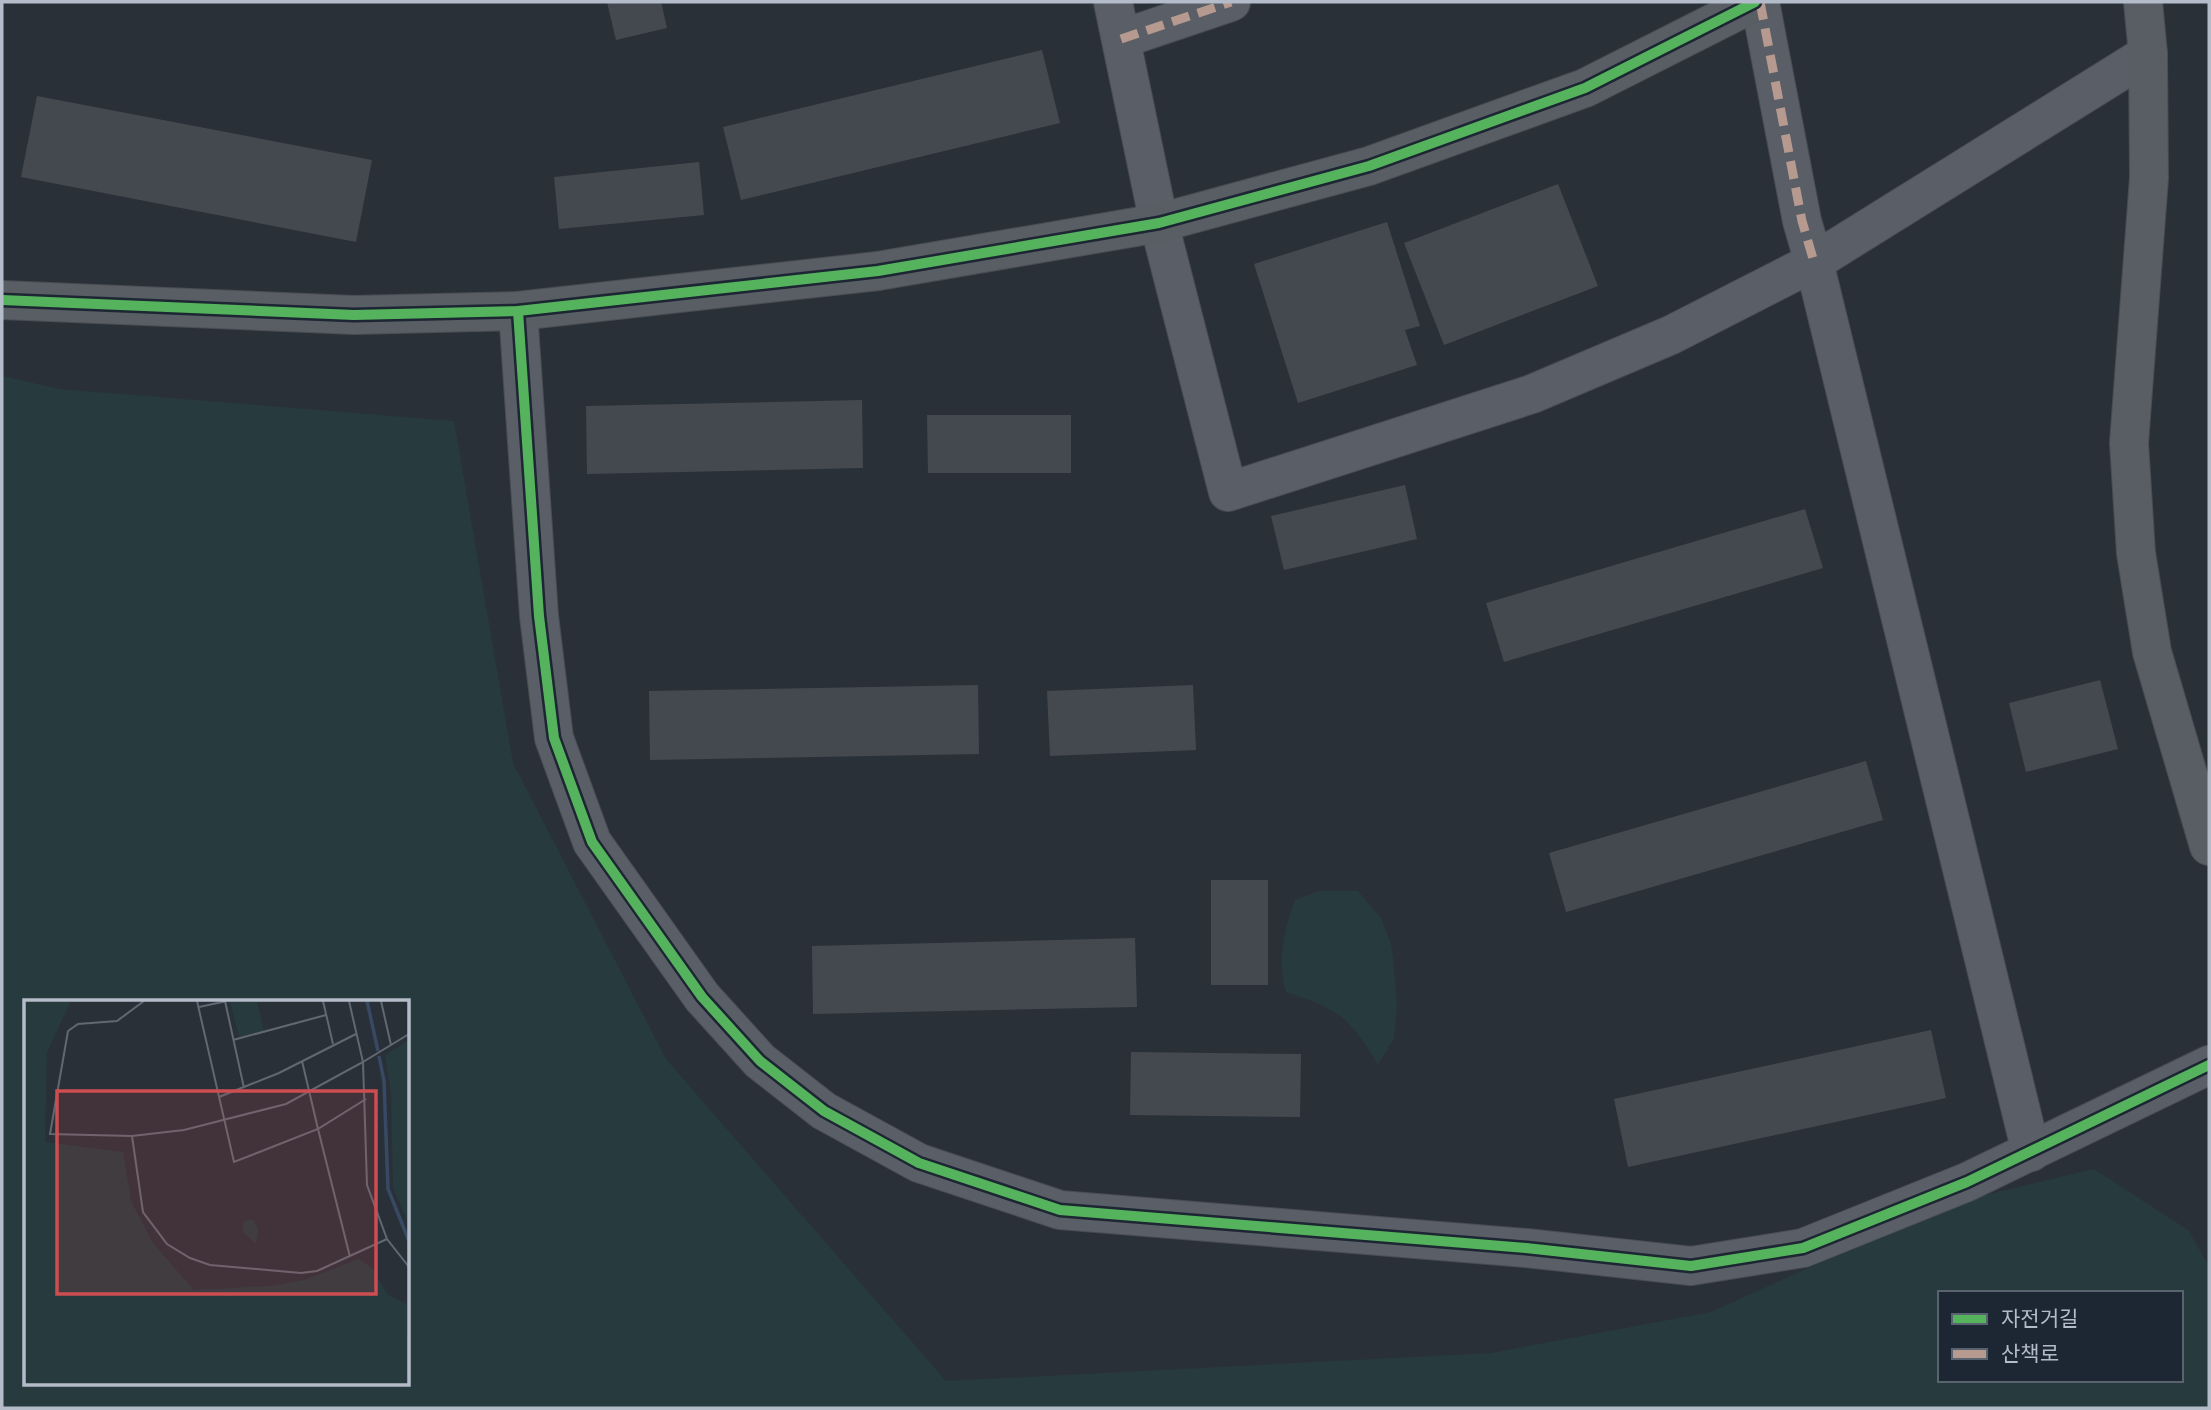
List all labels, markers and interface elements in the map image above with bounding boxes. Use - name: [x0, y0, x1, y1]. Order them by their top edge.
- inset map: [24, 1000, 410, 1386]
- legend: [1938, 1291, 2183, 1382]
- text: 자전거길: [2001, 1308, 2078, 1330]
- text: 산책로: [2001, 1343, 2059, 1365]

